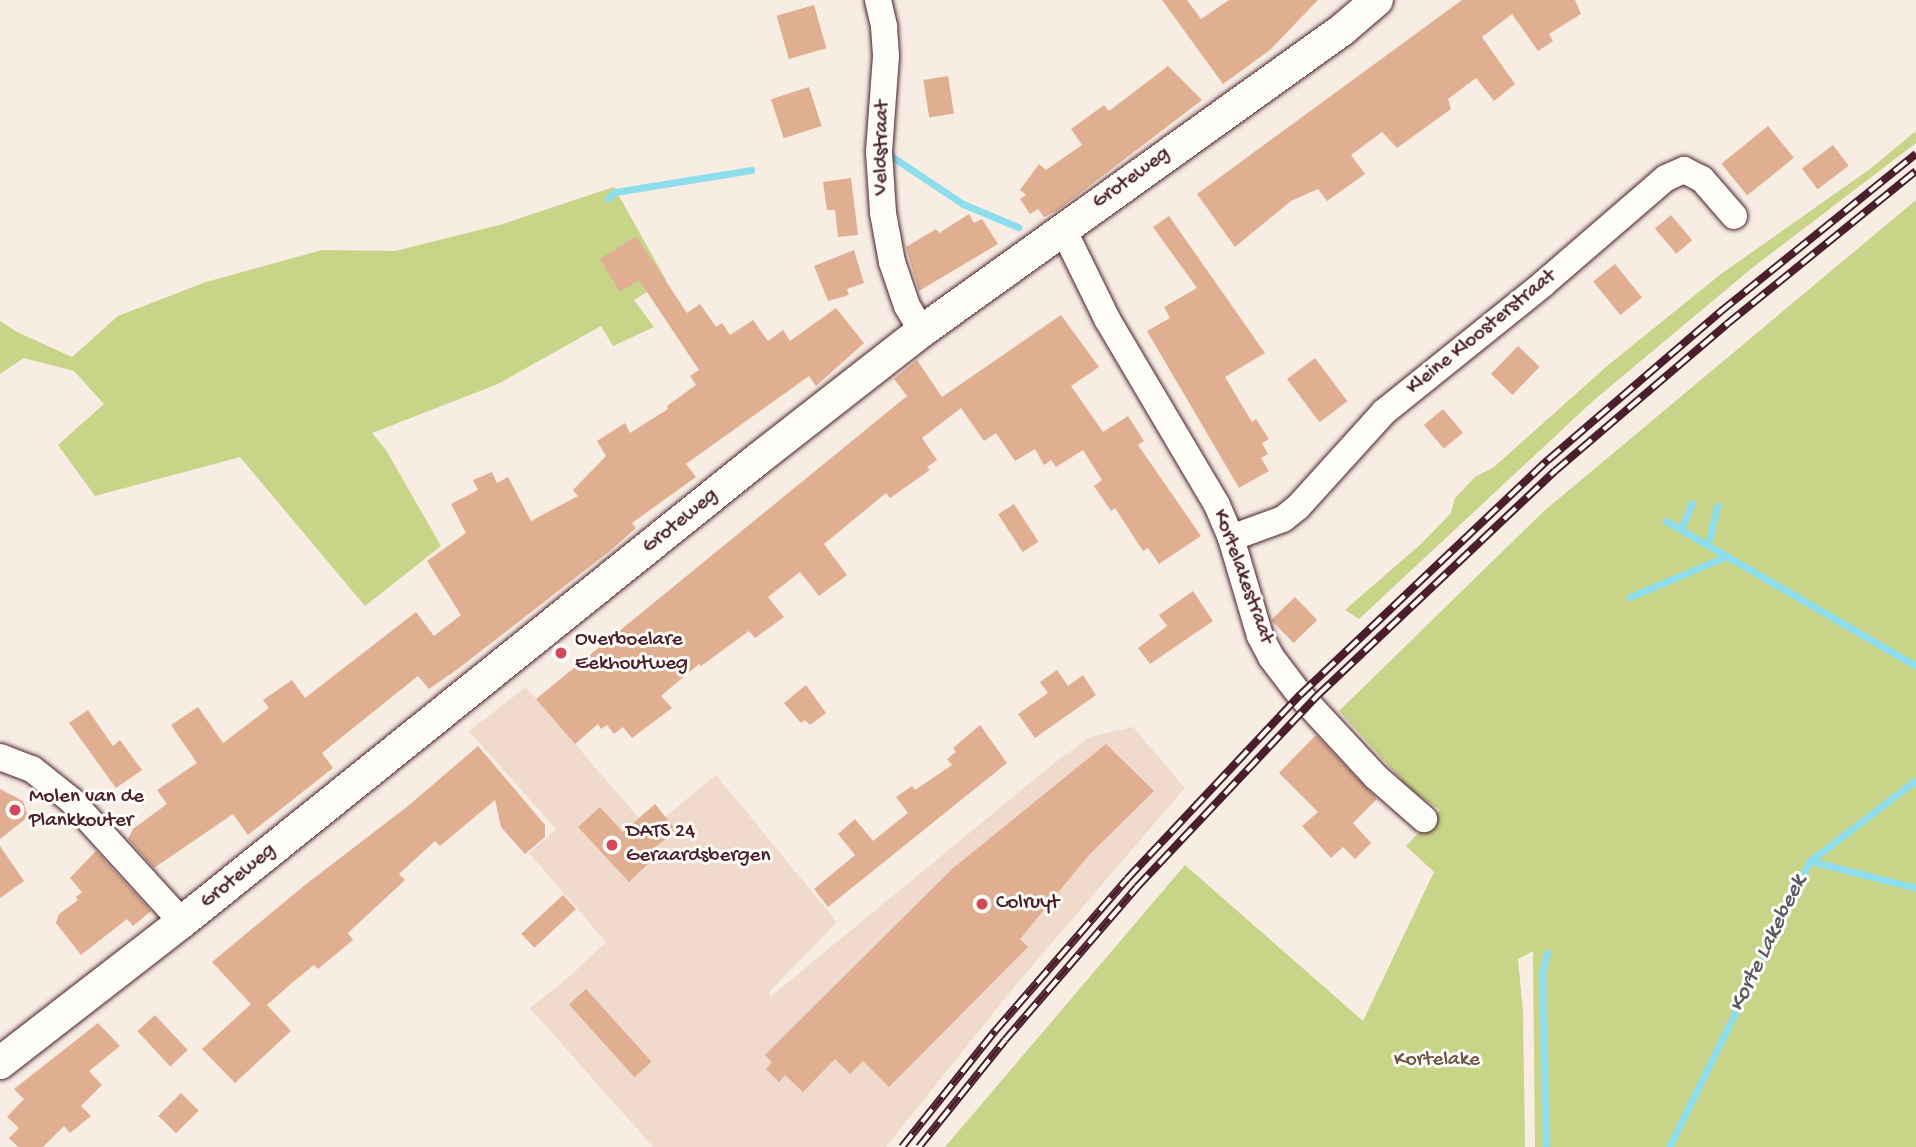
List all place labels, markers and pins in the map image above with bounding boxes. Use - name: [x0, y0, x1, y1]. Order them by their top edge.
- place label: Overboelare Eekhoutweg: [575, 628, 688, 678]
- marker: Overboelare Eekhoutweg: [553, 645, 569, 661]
- place label: Molen van de Plankkouter: [29, 785, 144, 835]
- marker: Molen van de Plankkouter: [7, 802, 23, 818]
- place label: DATS 24 Geraardsbergen: [626, 820, 770, 870]
- marker: DATS 24 Geraardsbergen: [604, 837, 620, 853]
- place label: Colruyt: [996, 891, 1059, 917]
- marker: Colruyt: [974, 896, 990, 912]

